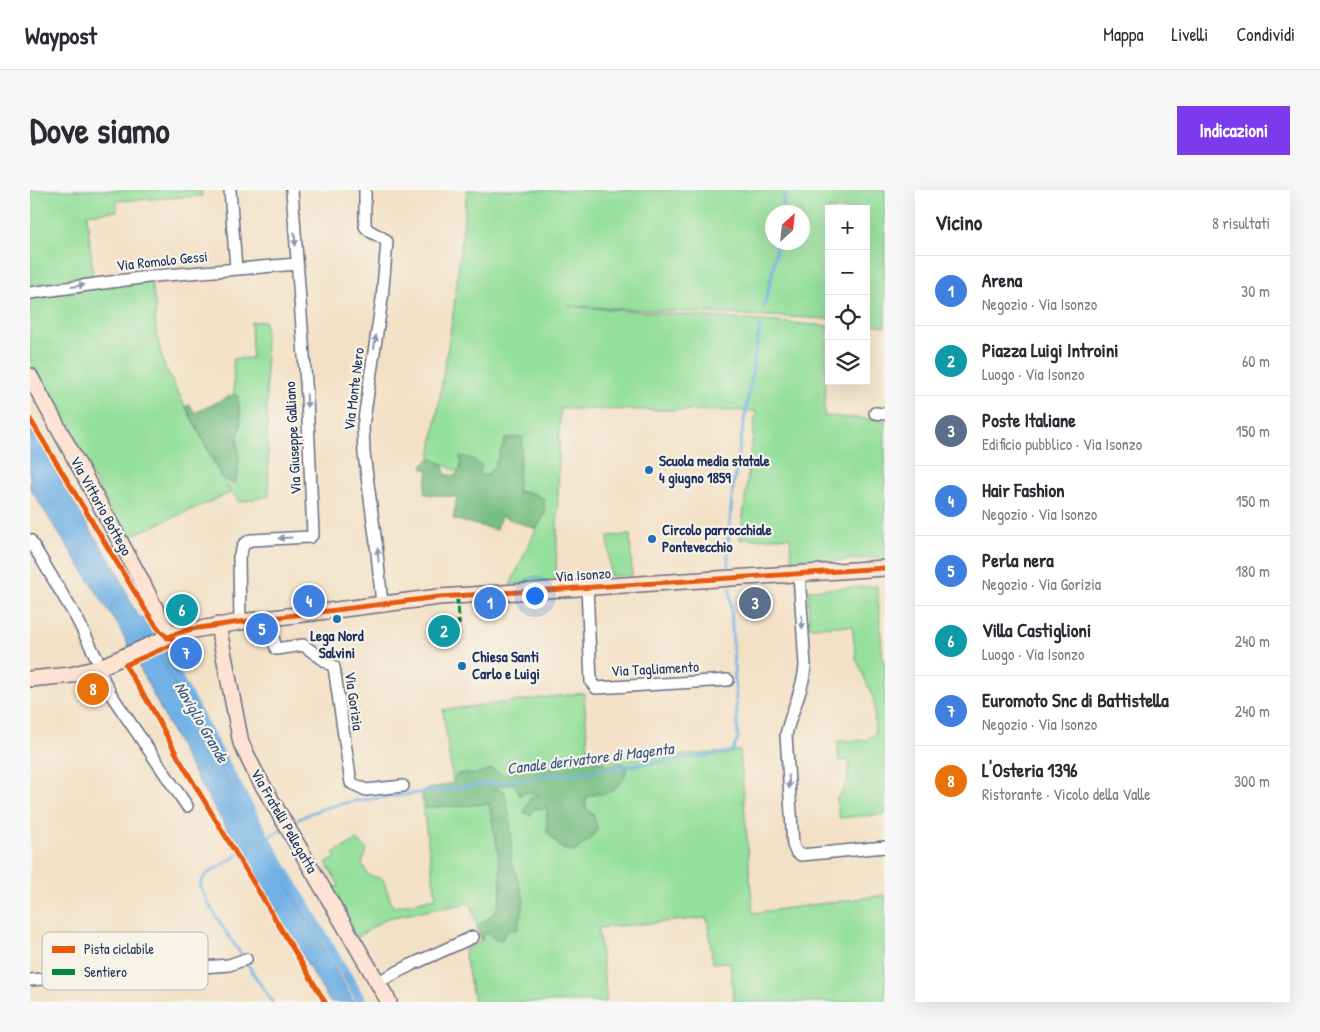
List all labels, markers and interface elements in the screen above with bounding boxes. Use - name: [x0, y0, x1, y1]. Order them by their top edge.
- text: Waypost: [25, 19, 97, 51]
- text: Mappa: [1103, 22, 1144, 47]
- text: Livelli: [1172, 22, 1208, 47]
- text: Condividi: [1236, 22, 1295, 47]
- button: Indicazioni: [1177, 106, 1290, 155]
- text: Dove siamo: [30, 107, 170, 154]
- north arrow: [765, 205, 810, 250]
- map controls: [825, 205, 870, 385]
- button: +: [825, 205, 870, 250]
- text: Vicino: [935, 208, 982, 237]
- text: 8 risultati: [1212, 212, 1270, 234]
- one-way arrow: [291, 231, 299, 247]
- street label: Via Romolo Gessi: [115, 245, 209, 276]
- button: −: [825, 250, 870, 295]
- text: Arena: [982, 267, 1022, 293]
- text: 1: [948, 280, 954, 302]
- text: 30 m: [1241, 280, 1270, 302]
- one-way arrow: [71, 282, 87, 290]
- text: Negozio · Via Isonzo: [982, 293, 1097, 315]
- button: locate: [825, 295, 870, 340]
- one-way arrow: [371, 334, 379, 350]
- text: Piazza Luigi Introini: [982, 337, 1119, 363]
- button: layers: [825, 340, 870, 385]
- street label: Via Monte Nero: [338, 346, 369, 432]
- text: 2: [947, 350, 955, 372]
- text: 60 m: [1242, 350, 1270, 372]
- text: Luogo · Via Isonzo: [982, 363, 1084, 385]
- street label: Via Giuseppe Galliano: [279, 381, 306, 495]
- one-way arrow: [303, 393, 311, 409]
- text: Poste Italiane: [982, 407, 1076, 433]
- text: 3: [947, 420, 955, 442]
- text: 150 m: [1236, 420, 1270, 442]
- text: Edificio pubblico · Via Isonzo: [982, 433, 1142, 455]
- place label: Scuola media statale 4 giugno 1859: [659, 450, 770, 489]
- street label: Via Vittorio Bottego: [65, 452, 137, 559]
- marker: Scuola media statale 4 giugno 1859: [643, 464, 655, 476]
- text: Hair Fashion: [982, 477, 1065, 503]
- text: 4: [948, 490, 954, 512]
- text: 150 m: [1236, 490, 1270, 512]
- text: Negozio · Via Isonzo: [982, 503, 1097, 525]
- place label: Circolo parrocchiale Pontevecchio: [662, 519, 772, 557]
- marker: Circolo parrocchiale Pontevecchio: [646, 533, 658, 545]
- one-way arrow: [277, 535, 293, 543]
- one-way arrow: [373, 547, 381, 563]
- text: Perla nera: [982, 547, 1054, 573]
- text: 5: [948, 560, 954, 582]
- text: 180 m: [1236, 560, 1270, 582]
- street label: Via Isonzo: [554, 562, 611, 587]
- text: Negozio · Via Gorizia: [982, 573, 1101, 595]
- pin: 4: [293, 582, 325, 620]
- your location: [522, 583, 548, 609]
- pin: 1: [474, 584, 506, 622]
- pin: 3: [739, 584, 771, 622]
- pin: 6: [166, 591, 198, 629]
- pin: 5: [246, 610, 278, 648]
- pin: 2: [428, 612, 460, 650]
- marker: Lega Nord Salvini: [331, 613, 343, 625]
- one-way arrow: [798, 615, 806, 631]
- text: Villa Castiglioni: [982, 617, 1091, 643]
- place label: Lega Nord Salvini: [310, 625, 364, 663]
- text: 6: [948, 630, 954, 652]
- text: 240 m: [1235, 630, 1270, 652]
- pin: 7: [170, 634, 202, 672]
- text: Luogo · Via Isonzo: [982, 643, 1084, 665]
- place label: Chiesa Santi Carlo e Luigi: [472, 646, 540, 685]
- street label: Via Tagliamento: [610, 656, 700, 681]
- marker: Chiesa Santi Carlo e Luigi: [456, 660, 468, 672]
- pin: 8: [77, 670, 109, 708]
- street label: Via Gorizia: [340, 670, 369, 732]
- water label: Naviglio Grande: [170, 678, 234, 767]
- text: Euromoto Snc di Battistella: [982, 687, 1169, 713]
- text: 7: [947, 700, 955, 722]
- text: 240 m: [1235, 700, 1270, 722]
- text: Negozio · Via Isonzo: [982, 713, 1097, 735]
- water label: Canale derivatore di Magenta: [505, 737, 676, 779]
- text: L'Osteria 1396: [982, 757, 1078, 783]
- street label: Via Fratelli Pellegatta: [246, 765, 323, 877]
- text: 8: [948, 770, 954, 792]
- text: 300 m: [1234, 770, 1270, 792]
- one-way arrow: [786, 774, 794, 790]
- text: Ristorante · Vicolo della Valle: [982, 783, 1151, 805]
- legend: [42, 932, 208, 990]
- text: Pista ciclabile: [84, 939, 155, 958]
- text: Sentiero: [84, 962, 127, 981]

